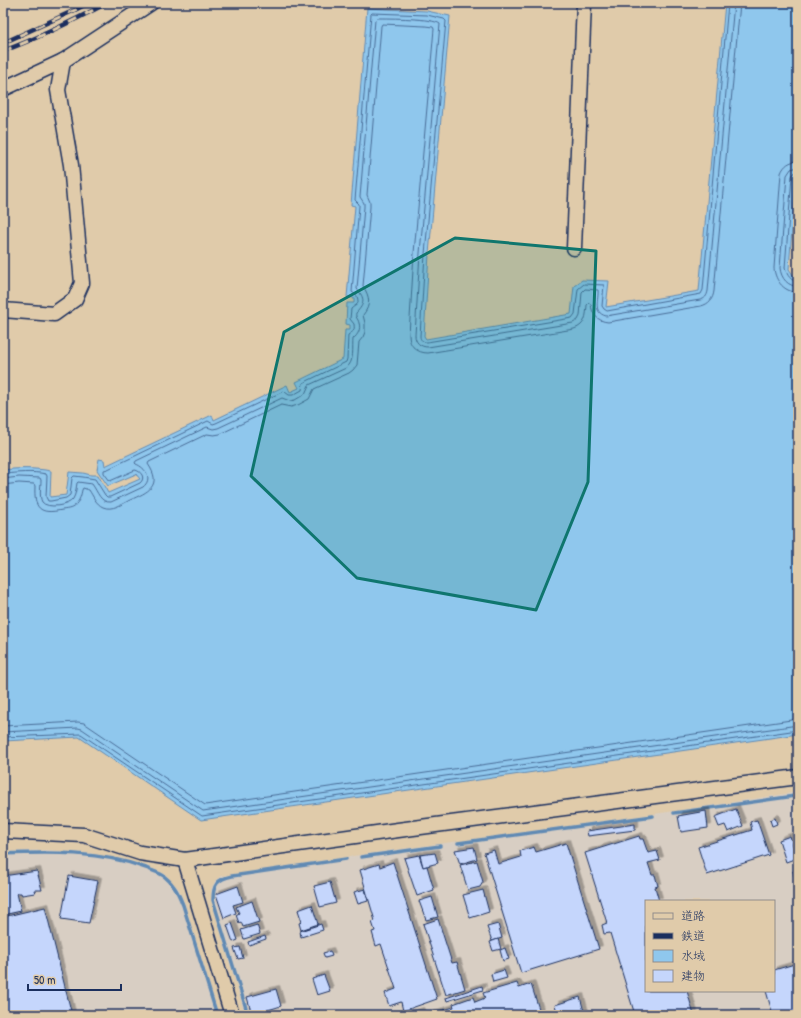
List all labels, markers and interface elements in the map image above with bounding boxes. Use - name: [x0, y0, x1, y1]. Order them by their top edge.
- legend: [645, 900, 775, 992]
- text: 道路: [681, 907, 705, 924]
- text: 鉄道: [681, 927, 705, 944]
- text: 水域: [681, 947, 705, 964]
- scale bar: [28, 966, 121, 992]
- text: 建物: [681, 967, 705, 984]
- text: 50 m: [34, 971, 55, 988]

